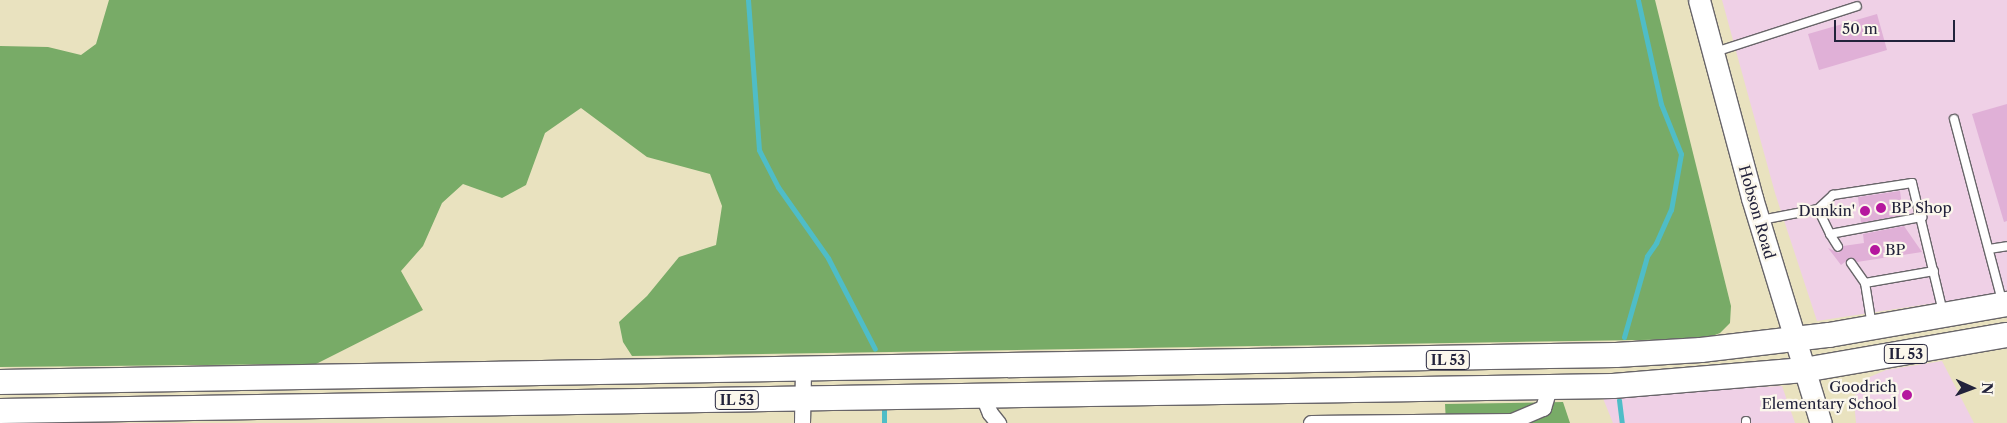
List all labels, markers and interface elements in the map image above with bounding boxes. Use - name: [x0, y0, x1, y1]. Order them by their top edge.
- scale bar: [1837, 10, 1958, 42]
- text: 50 m: [1842, 19, 1878, 38]
- street label: Hobson Road: [1735, 163, 1779, 261]
- place label: BP Shop: [1891, 199, 1952, 217]
- place label: Dunkin': [1799, 202, 1855, 220]
- marker: BP Shop: [1875, 202, 1887, 214]
- marker: Dunkin': [1859, 205, 1871, 217]
- place label: BP: [1885, 241, 1905, 259]
- marker: BP: [1869, 244, 1881, 256]
- road number: IL 53: [1884, 342, 1928, 366]
- road number: IL 53: [1426, 348, 1470, 372]
- north arrow: [1947, 363, 1997, 413]
- place label: Goodrich Elementary School: [1761, 377, 1897, 412]
- text: N: [1978, 382, 1996, 395]
- road number: IL 53: [714, 388, 760, 412]
- marker: Goodrich Elementary School: [1901, 389, 1913, 401]

